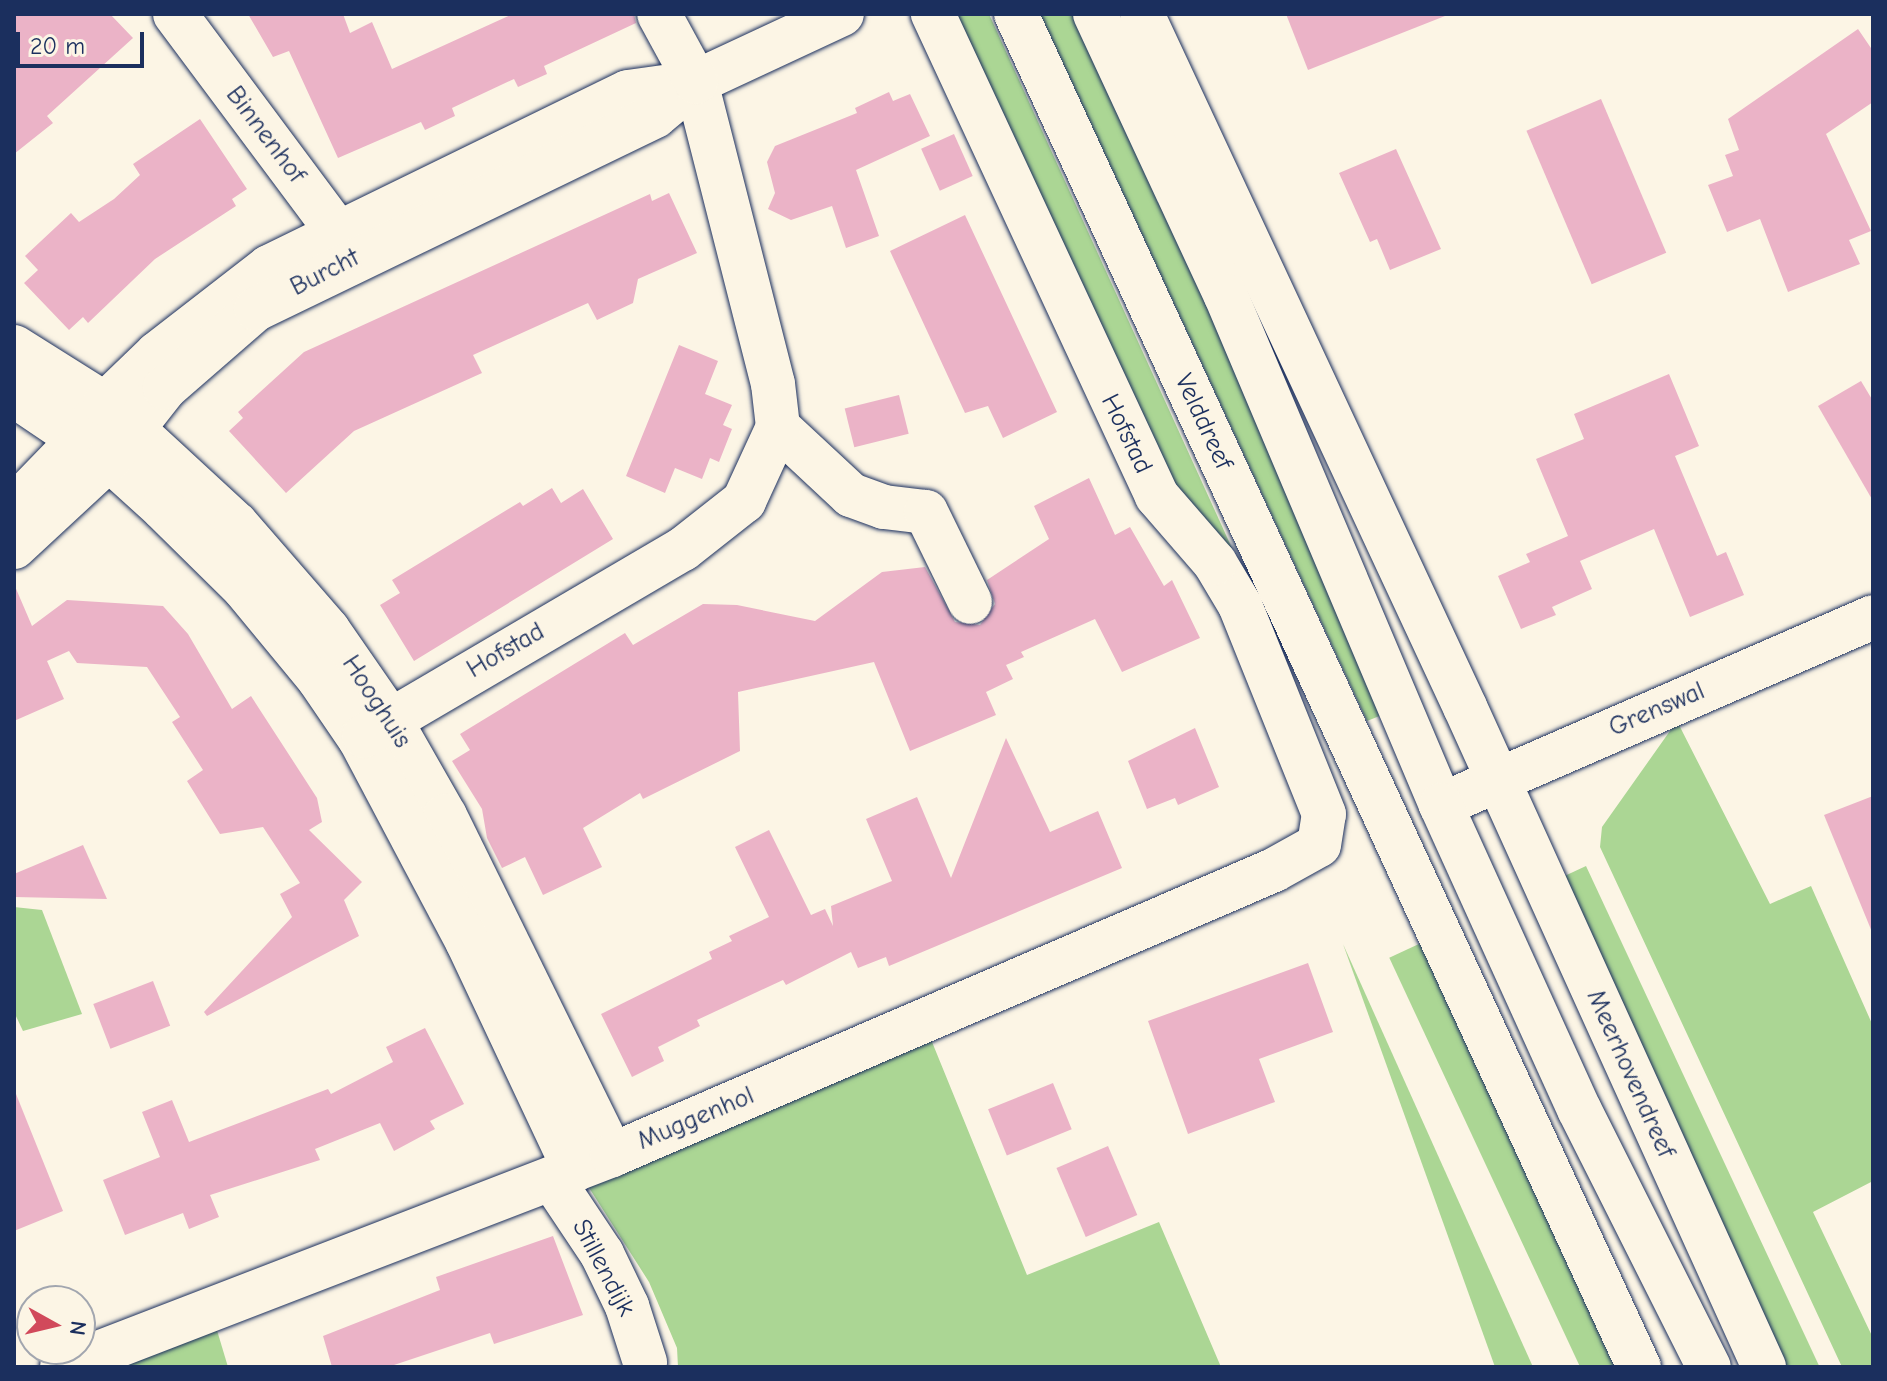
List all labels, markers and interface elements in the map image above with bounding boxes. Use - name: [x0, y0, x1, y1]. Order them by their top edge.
- scale bar: [20, 16, 148, 66]
- text: 20 m: [30, 32, 85, 60]
- street label: Binnenhof: [219, 80, 311, 190]
- street label: Burcht: [285, 243, 365, 303]
- street label: Velddreef: [1167, 369, 1239, 475]
- street label: Hofstad: [1093, 389, 1159, 479]
- street label: Hofstad: [462, 616, 550, 686]
- street label: Hooghuis: [335, 650, 417, 754]
- street label: Grenswal: [1604, 676, 1710, 744]
- street label: Meerhovendreef: [1579, 985, 1681, 1163]
- street label: Muggenhol: [633, 1081, 759, 1157]
- street label: Stillendijk: [565, 1214, 641, 1322]
- north arrow: [16, 1285, 96, 1365]
- text: N: [64, 1319, 92, 1337]

